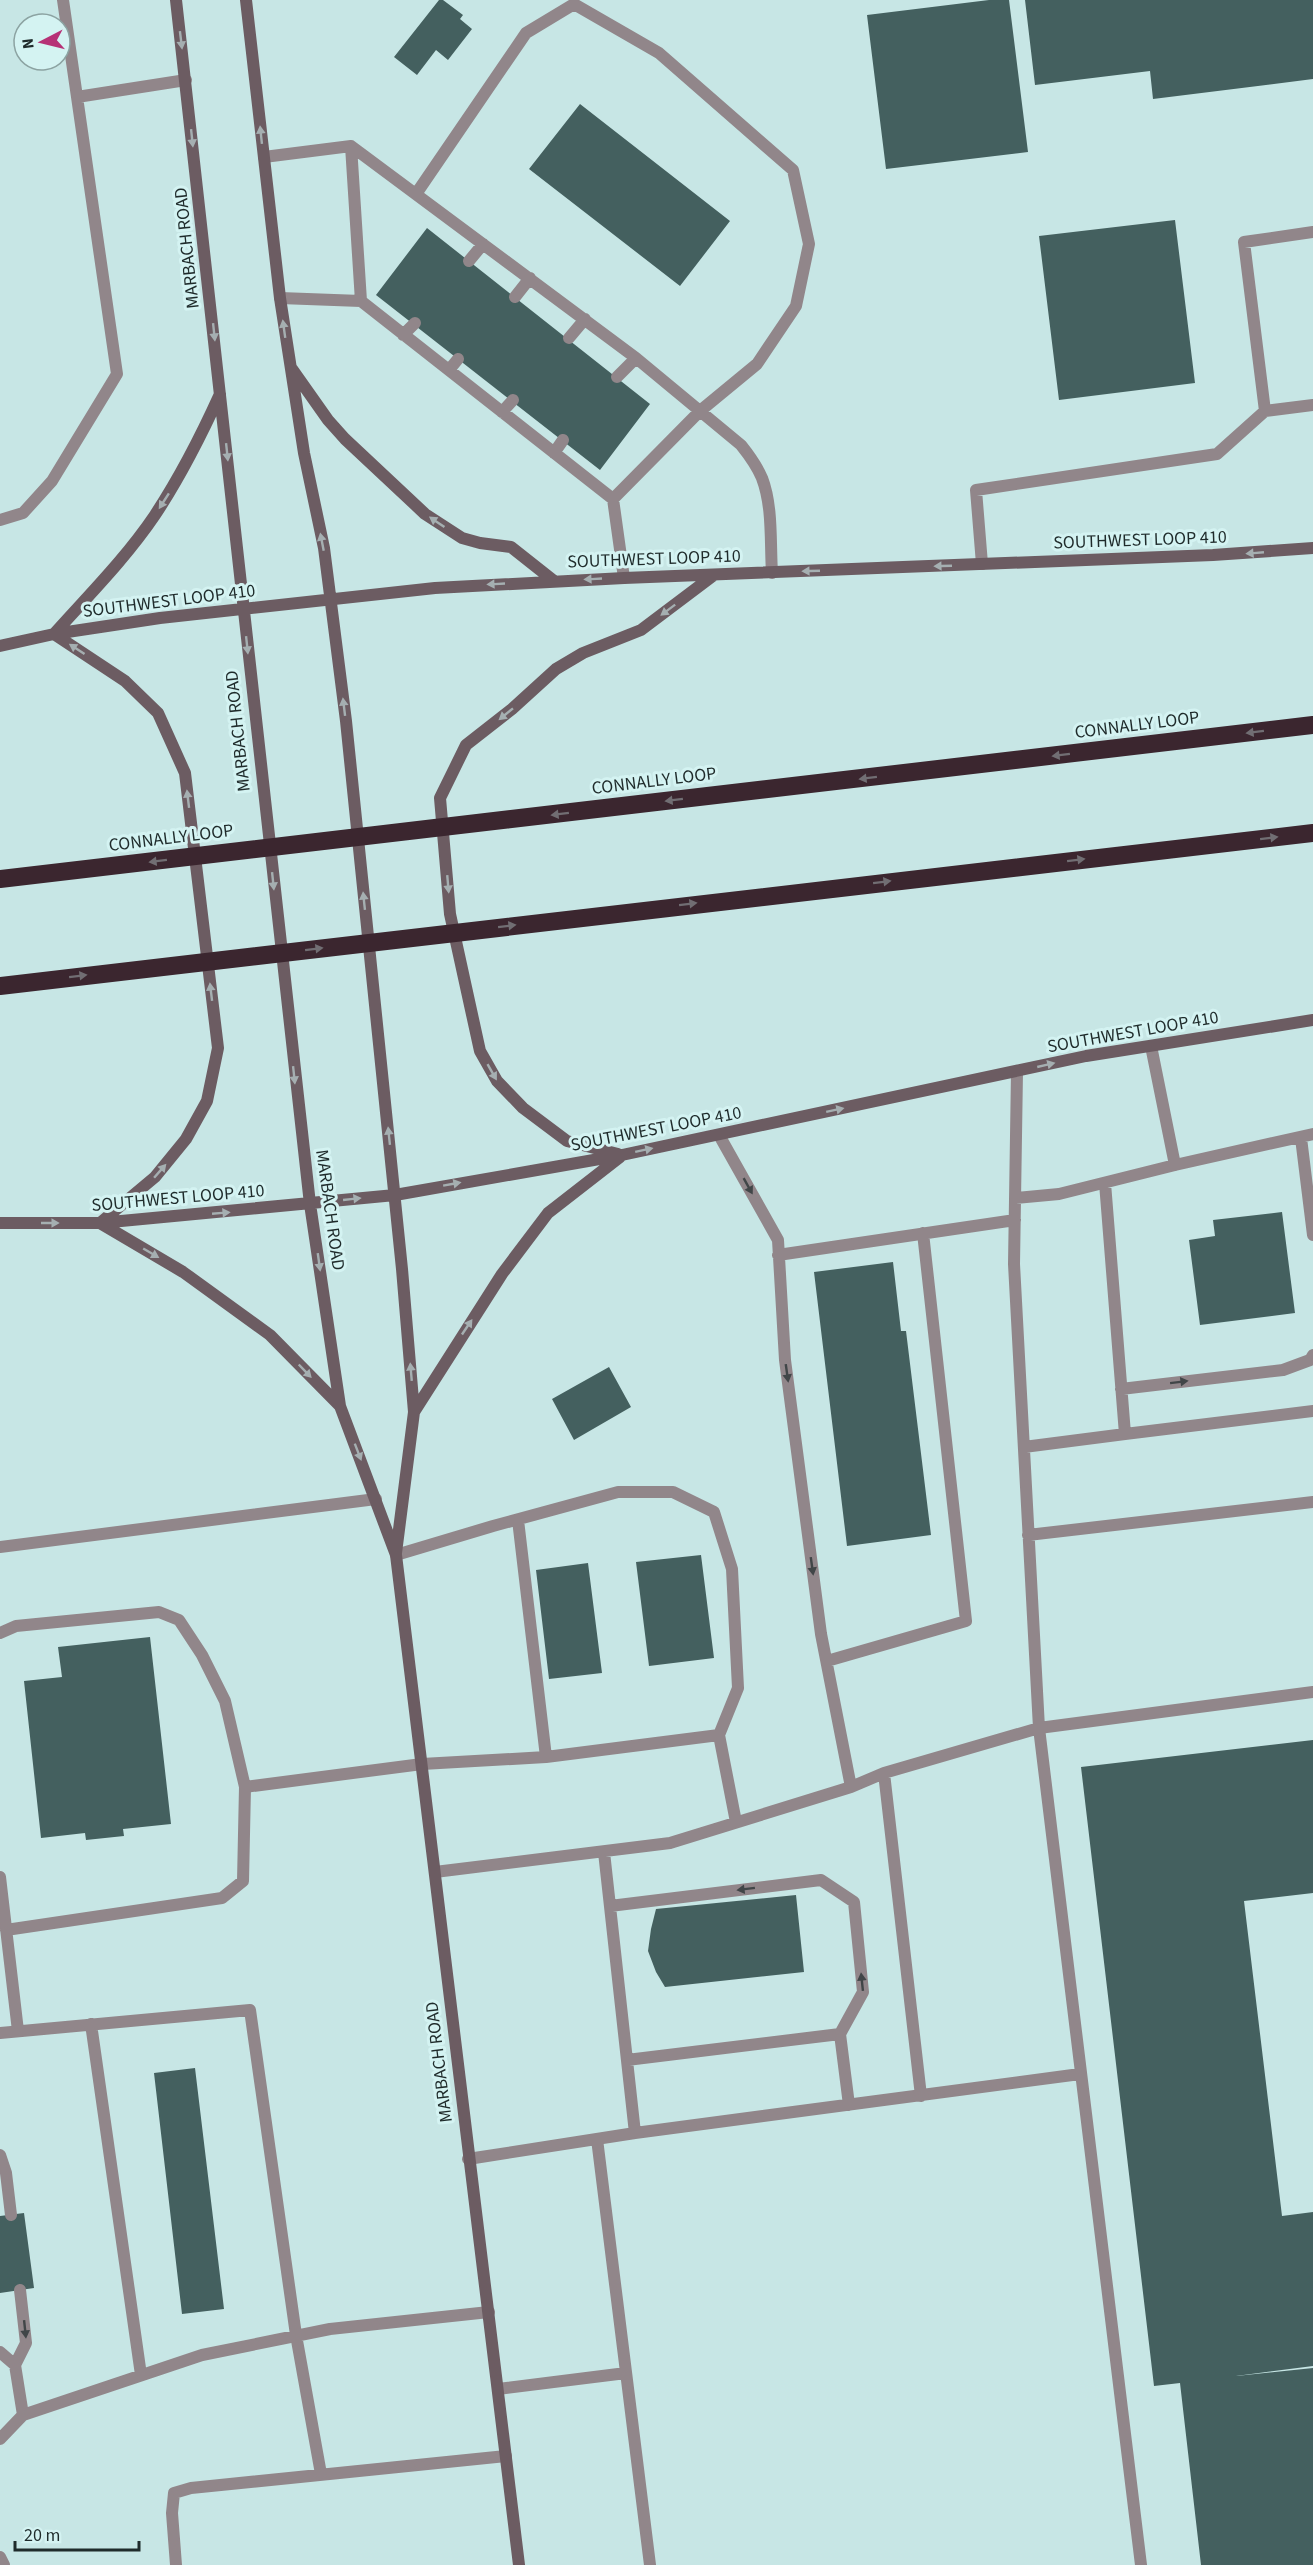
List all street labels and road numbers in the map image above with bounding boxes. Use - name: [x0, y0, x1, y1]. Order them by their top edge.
- street label: MARBACH ROAD: [168, 186, 206, 310]
- street label: SOUTHWEST LOOP 410: [1053, 524, 1227, 556]
- street label: SOUTHWEST LOOP 410: [567, 543, 741, 575]
- street label: SOUTHWEST LOOP 410: [81, 578, 257, 624]
- street label: MARBACH ROAD: [219, 669, 257, 793]
- street label: CONNALLY LOOP: [1073, 705, 1201, 745]
- street label: CONNALLY LOOP: [590, 761, 718, 801]
- street label: CONNALLY LOOP: [107, 818, 235, 858]
- street label: SOUTHWEST LOOP 410: [1045, 1005, 1221, 1059]
- street label: SOUTHWEST LOOP 410: [568, 1100, 744, 1158]
- street label: MARBACH ROAD: [309, 1148, 351, 1272]
- street label: SOUTHWEST LOOP 410: [90, 1178, 266, 1218]
- street label: MARBACH ROAD: [419, 2000, 459, 2124]

